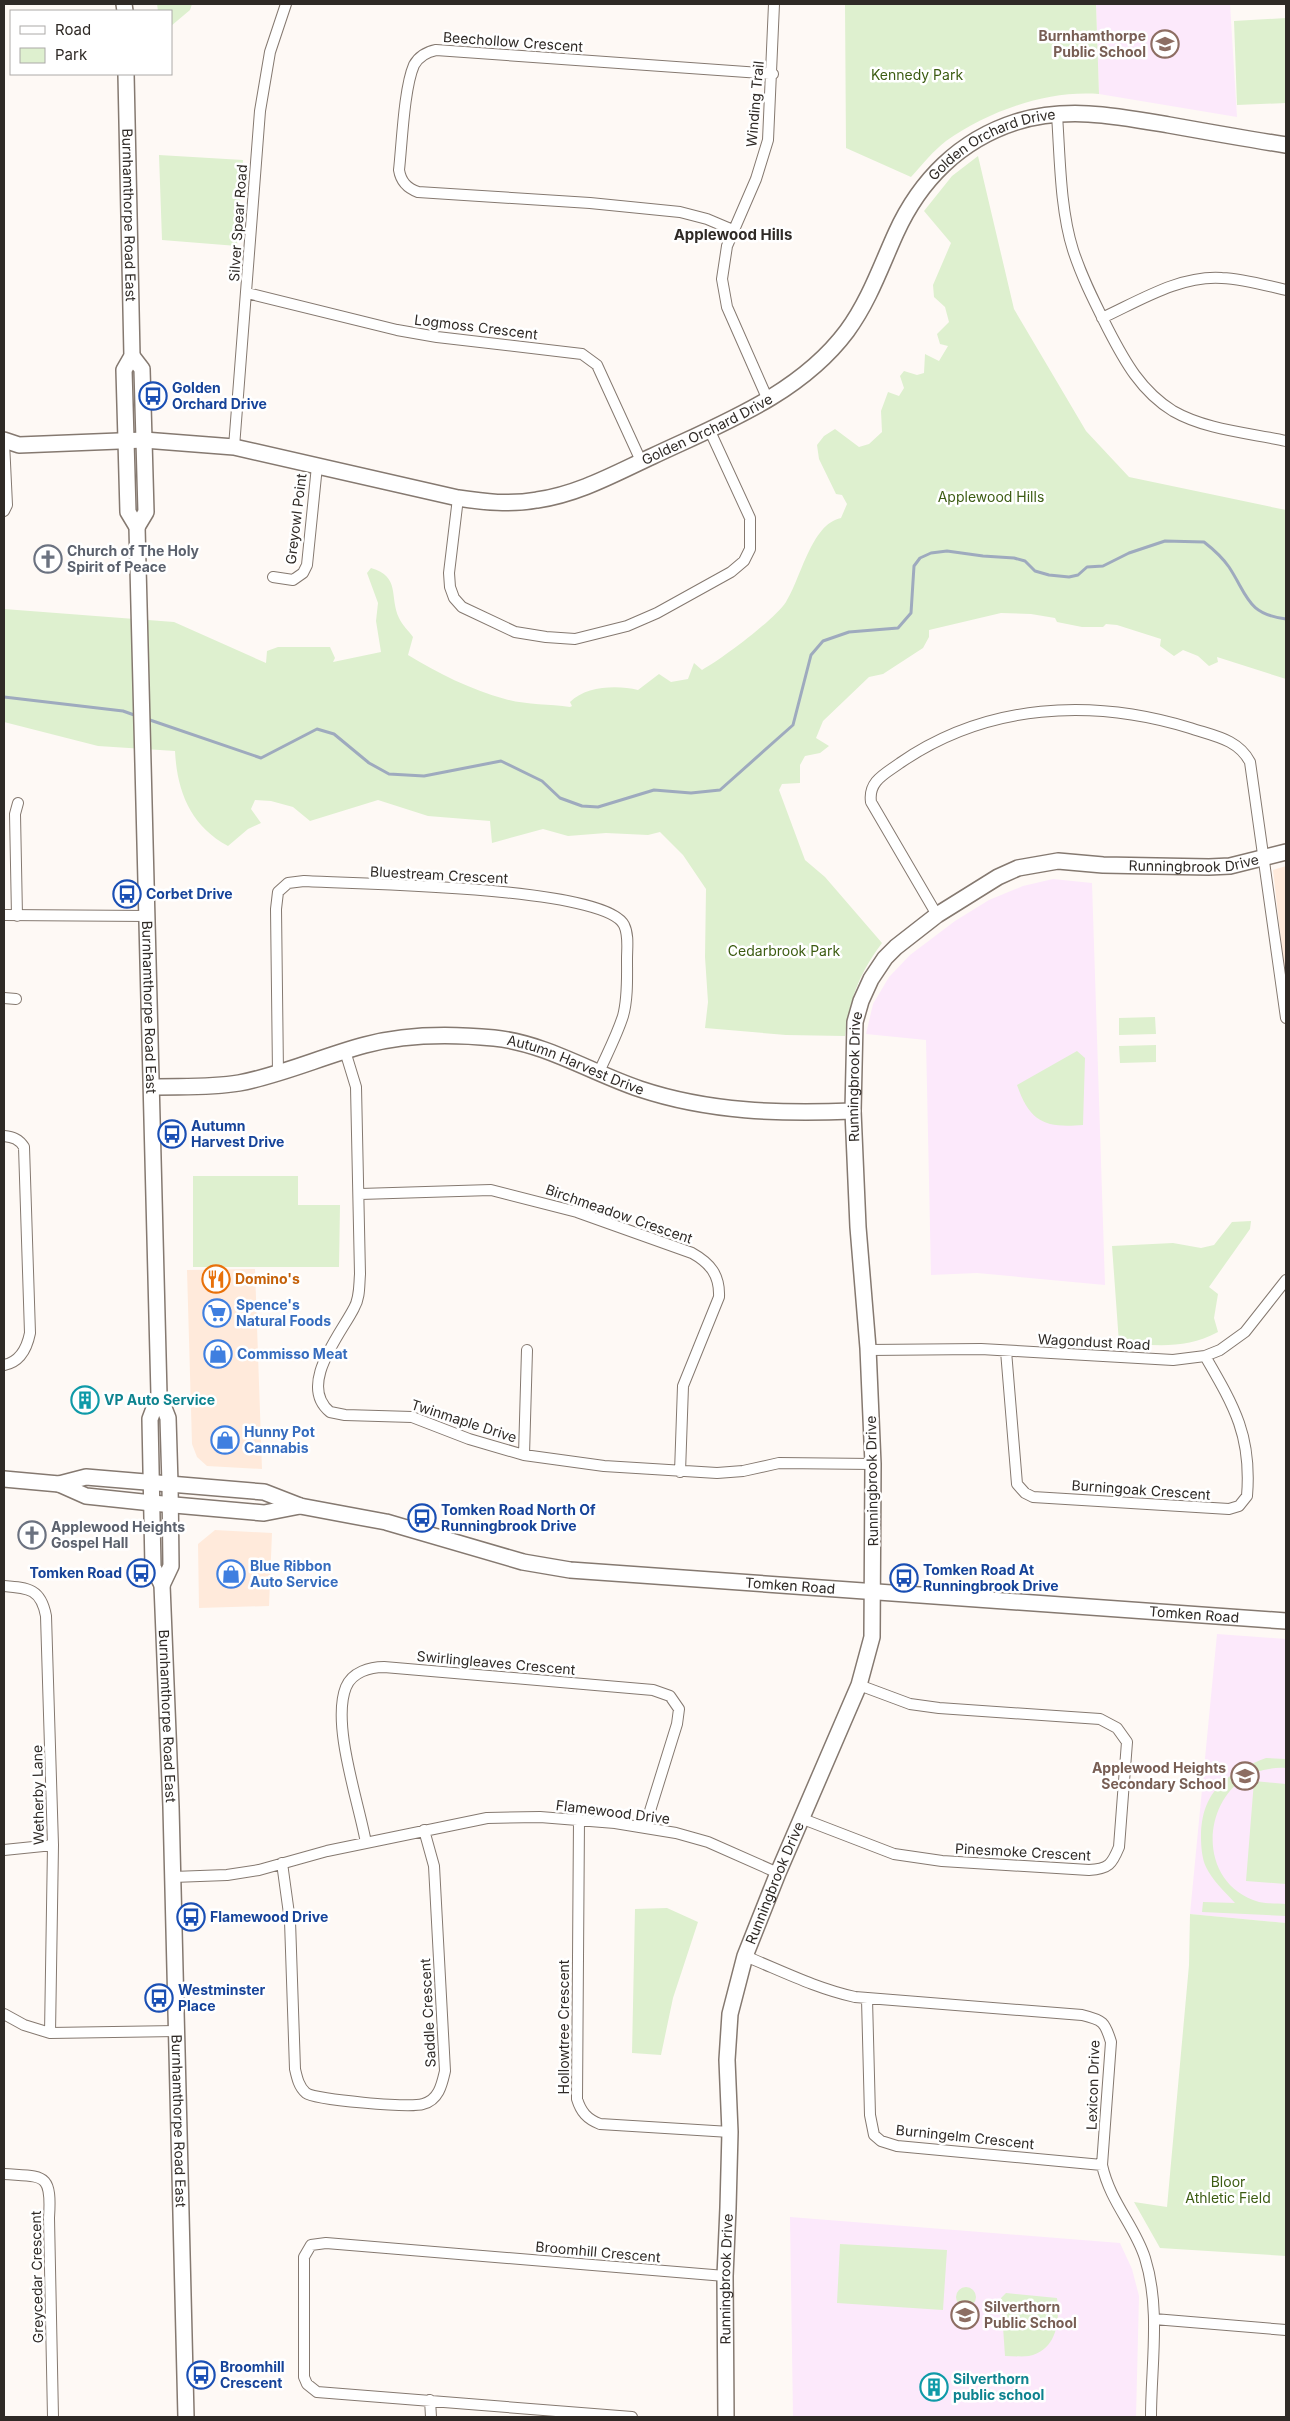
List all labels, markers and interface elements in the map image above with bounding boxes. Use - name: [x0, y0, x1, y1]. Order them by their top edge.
- legend: [10, 10, 172, 75]
- text: Road: [55, 20, 91, 39]
- place label: Burnhamthorpe Public School: [1038, 27, 1146, 60]
- street label: Beechollow Crescent: [442, 28, 584, 55]
- school or university icon: Burnhamthorpe Public School: [1150, 29, 1180, 59]
- text: Park: [55, 45, 88, 64]
- street label: Winding Trail: [742, 60, 767, 148]
- park label: Kennedy Park: [871, 66, 963, 83]
- street label: Golden Orchard Drive: [924, 105, 1056, 183]
- street label: Burnhamthorpe Road East: [119, 128, 140, 302]
- street label: Silver Spear Road: [225, 164, 250, 282]
- district label: Applewood Hills: [674, 225, 792, 244]
- street label: Logmoss Crescent: [413, 311, 539, 343]
- place label: Golden Orchard Drive: [172, 379, 267, 412]
- bus stop icon: Golden Orchard Drive: [138, 381, 168, 411]
- street label: Golden Orchard Drive: [639, 390, 775, 468]
- street label: Greyowl Point: [281, 472, 310, 565]
- park label: Applewood Hills: [938, 488, 1044, 505]
- place label: Church of The Holy Spirit of Peace: [67, 542, 200, 575]
- church icon: Church of The Holy Spirit of Peace: [33, 544, 63, 574]
- street label: Runningbrook Drive: [1128, 850, 1261, 875]
- street label: Bluestream Crescent: [370, 862, 509, 887]
- bus stop icon: Corbet Drive: [112, 879, 142, 909]
- place label: Corbet Drive: [146, 885, 233, 902]
- street label: Burnhamthorpe Road East: [139, 920, 160, 1094]
- park label: Cedarbrook Park: [728, 942, 840, 959]
- street label: Runningbrook Drive: [844, 1009, 866, 1142]
- street label: Autumn Harvest Drive: [506, 1031, 647, 1098]
- place label: Autumn Harvest Drive: [191, 1117, 284, 1150]
- bus stop icon: Autumn Harvest Drive: [157, 1119, 187, 1149]
- street label: Birchmeadow Crescent: [543, 1180, 695, 1247]
- restaurant icon: Domino's: [201, 1264, 231, 1294]
- place label: Domino's: [235, 1270, 300, 1287]
- place label: Spence's Natural Foods: [236, 1296, 331, 1329]
- supermarket icon: Spence's Natural Foods: [202, 1298, 232, 1328]
- street label: Wagondust Road: [1037, 1330, 1151, 1353]
- shop icon: Commisso Meat: [203, 1339, 233, 1369]
- place label: Commisso Meat: [237, 1345, 348, 1362]
- building icon: VP Auto Service: [70, 1385, 100, 1415]
- place label: VP Auto Service: [104, 1391, 215, 1408]
- street label: Twinmaple Drive: [409, 1395, 519, 1446]
- street label: Runningbrook Drive: [862, 1415, 881, 1547]
- place label: Hunny Pot Cannabis: [244, 1423, 315, 1456]
- shop icon: Hunny Pot Cannabis: [210, 1425, 240, 1455]
- street label: Burningoak Crescent: [1071, 1476, 1212, 1503]
- place label: Tomken Road North Of Runningbrook Drive: [441, 1501, 596, 1534]
- bus stop icon: Tomken Road North Of Runningbrook Drive: [407, 1503, 437, 1533]
- place label: Applewood Heights Gospel Hall: [51, 1518, 185, 1551]
- church icon: Applewood Heights Gospel Hall: [17, 1520, 47, 1550]
- place label: Blue Ribbon Auto Service: [250, 1557, 338, 1590]
- bus stop icon: Tomken Road: [126, 1558, 156, 1588]
- shop icon: Blue Ribbon Auto Service: [216, 1559, 246, 1589]
- place label: Tomken Road At Runningbrook Drive: [923, 1561, 1059, 1594]
- bus stop icon: Tomken Road At Runningbrook Drive: [889, 1563, 919, 1593]
- place label: Tomken Road: [30, 1564, 122, 1581]
- street label: Tomken Road: [745, 1574, 836, 1597]
- street label: Tomken Road: [1149, 1602, 1240, 1626]
- street label: Burnhamthorpe Road East: [156, 1629, 180, 1803]
- street label: Swirlingleaves Crescent: [416, 1647, 577, 1678]
- street label: Wetherby Lane: [28, 1745, 47, 1845]
- place label: Applewood Heights Secondary School: [1092, 1759, 1226, 1792]
- school or university icon: Applewood Heights Secondary School: [1230, 1761, 1260, 1791]
- street label: Flamewood Drive: [555, 1796, 671, 1827]
- street label: Runningbrook Drive: [742, 1819, 807, 1947]
- street label: Pinesmoke Crescent: [955, 1839, 1092, 1864]
- bus stop icon: Flamewood Drive: [176, 1902, 206, 1932]
- place label: Flamewood Drive: [210, 1908, 328, 1925]
- street label: Saddle Crescent: [416, 1958, 439, 2068]
- street label: Hollowtree Crescent: [555, 1959, 572, 2094]
- place label: Westminster Place: [178, 1981, 266, 2014]
- bus stop icon: Westminster Place: [144, 1983, 174, 2013]
- street label: Burnhamthorpe Road East: [169, 2034, 190, 2208]
- street label: Lexicon Drive: [1082, 2040, 1103, 2130]
- street label: Burningelm Crescent: [895, 2121, 1035, 2152]
- park label: Bloor Athletic Field: [1185, 2173, 1271, 2206]
- street label: Greycedar Crescent: [27, 2210, 46, 2343]
- street label: Runningbrook Drive: [716, 2213, 736, 2345]
- street label: Broomhill Crescent: [535, 2238, 662, 2265]
- place label: Silverthorn Public School: [984, 2298, 1077, 2331]
- school or university icon: Silverthorn Public School: [950, 2300, 980, 2330]
- place label: Broomhill Crescent: [220, 2358, 285, 2391]
- bus stop icon: Broomhill Crescent: [186, 2360, 216, 2390]
- place label: Silverthorn public school: [953, 2370, 1044, 2403]
- building icon: Silverthorn public school: [919, 2372, 949, 2402]

